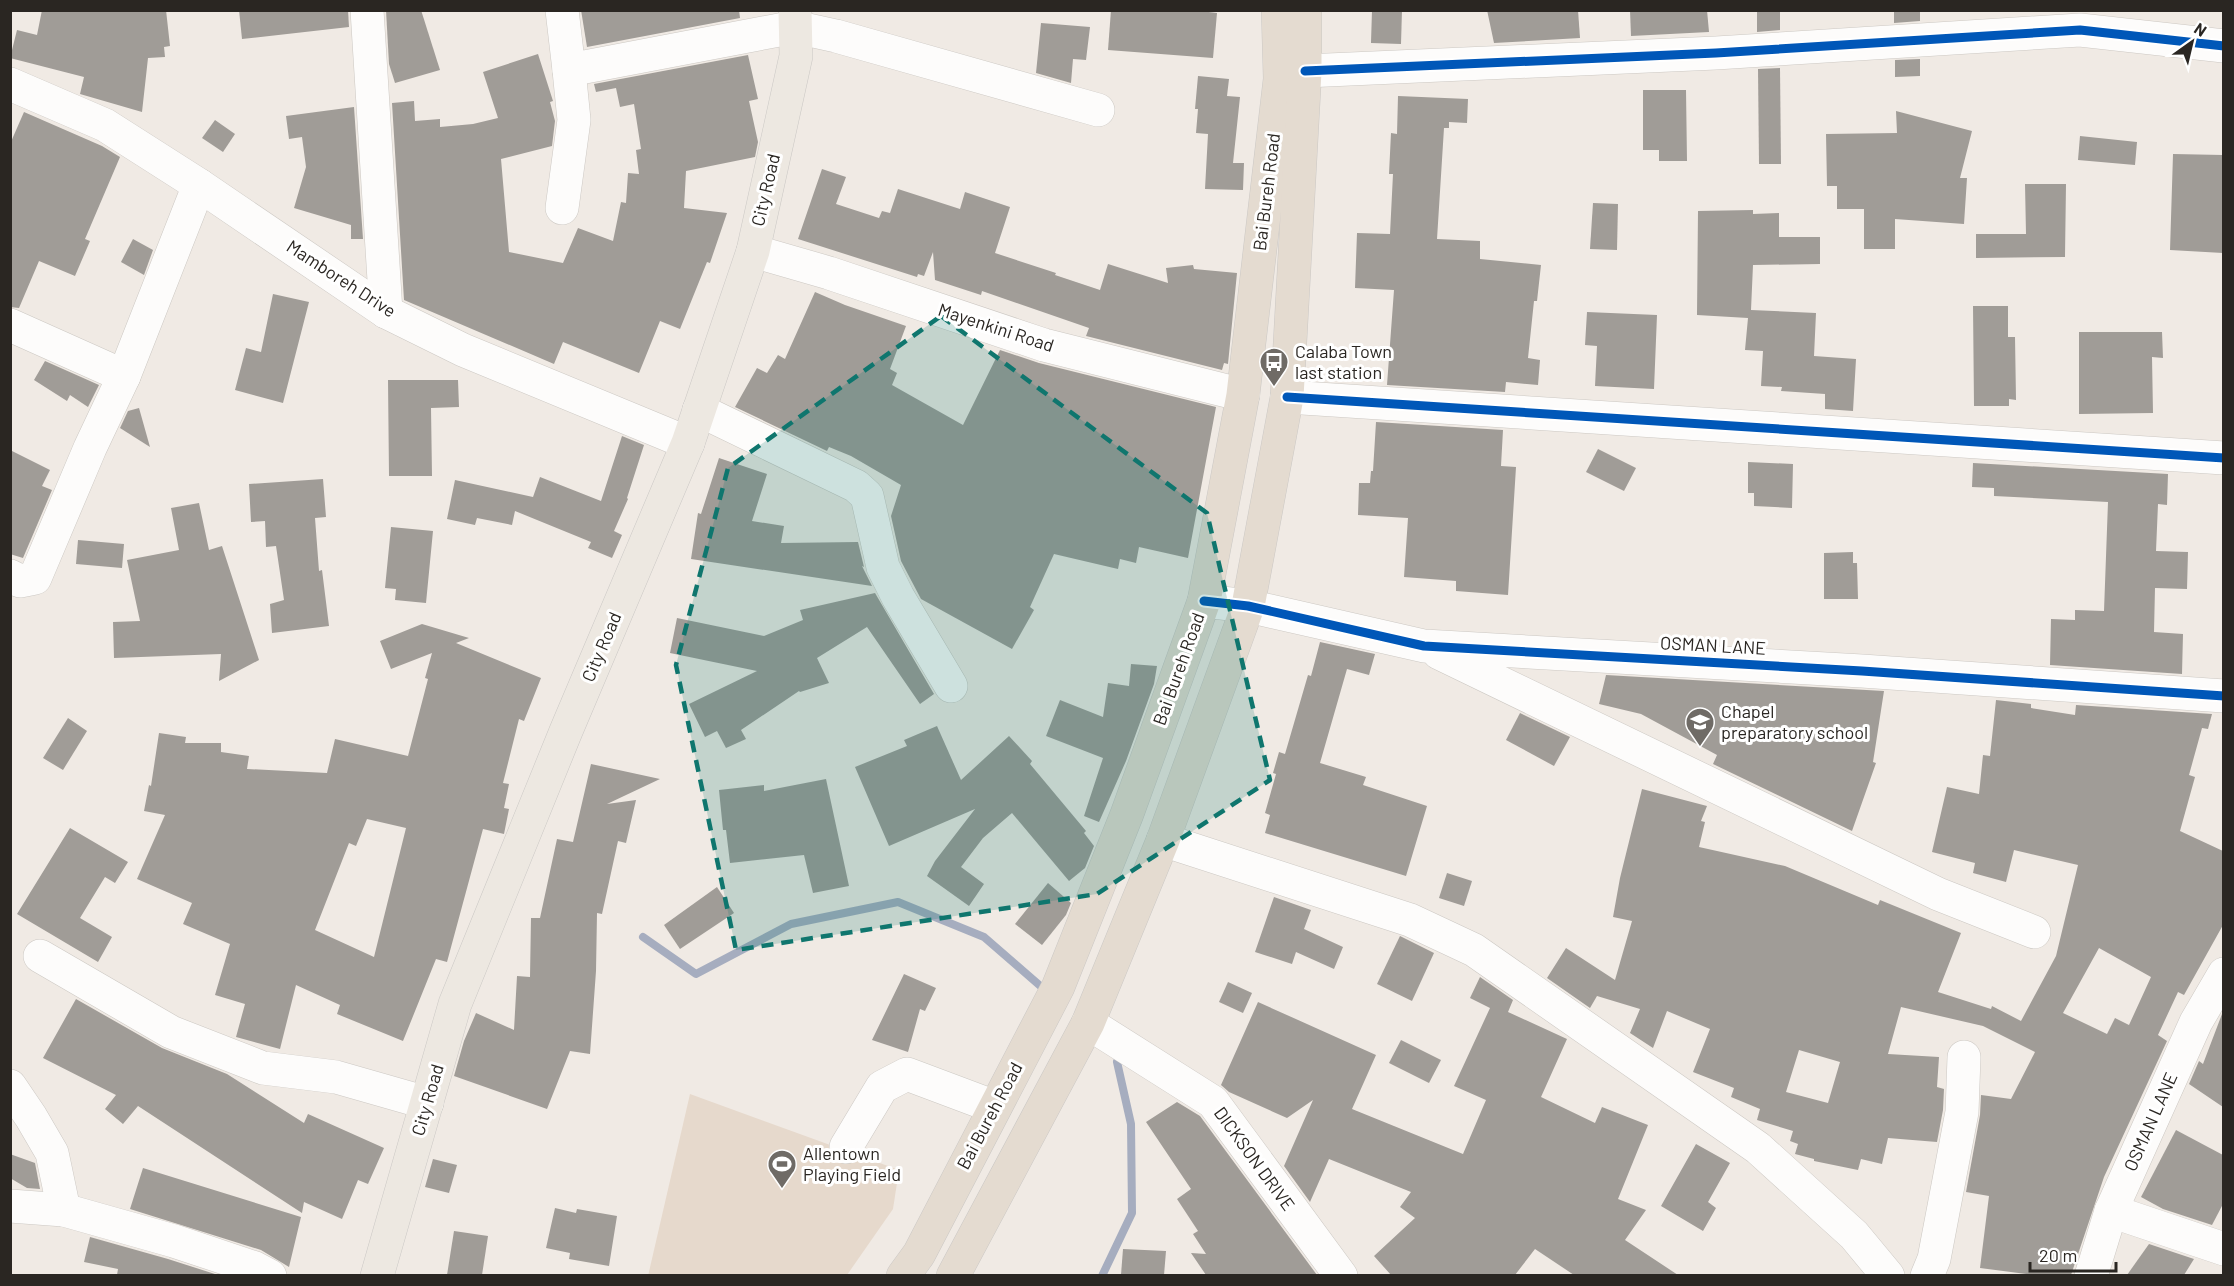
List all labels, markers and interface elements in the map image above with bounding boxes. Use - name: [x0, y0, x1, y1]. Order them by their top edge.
- north arrow: [2162, 12, 2222, 72]
- text: N: [2191, 18, 2210, 40]
- street label: Bai Bureh Road: [1248, 132, 1284, 252]
- street label: City Road: [746, 151, 784, 228]
- street label: Mamboreh Drive: [283, 235, 400, 322]
- street label: Mayenkini Road: [936, 298, 1057, 356]
- place label: Calaba Town last station: [1295, 340, 1392, 383]
- bus stop icon: Calaba Town last station: [1258, 346, 1290, 388]
- street label: City Road: [577, 608, 626, 685]
- street label: Bai Bureh Road: [1147, 609, 1209, 728]
- street label: OSMAN LANE: [1660, 631, 1767, 659]
- place label: Chapel preparatory school: [1721, 700, 1868, 743]
- school or university icon: Chapel preparatory school: [1684, 706, 1716, 748]
- street label: Bai Bureh Road: [952, 1058, 1027, 1173]
- street label: City Road: [406, 1061, 448, 1138]
- street label: OSMAN LANE: [2118, 1069, 2182, 1174]
- street label: DICKSON DRIVE: [1210, 1102, 1300, 1215]
- place label: Allentown Playing Field: [803, 1142, 901, 1185]
- sports icon: Allentown Playing Field: [766, 1148, 798, 1190]
- scale bar: [2030, 1235, 2116, 1273]
- text: 20 m: [2039, 1244, 2077, 1266]

